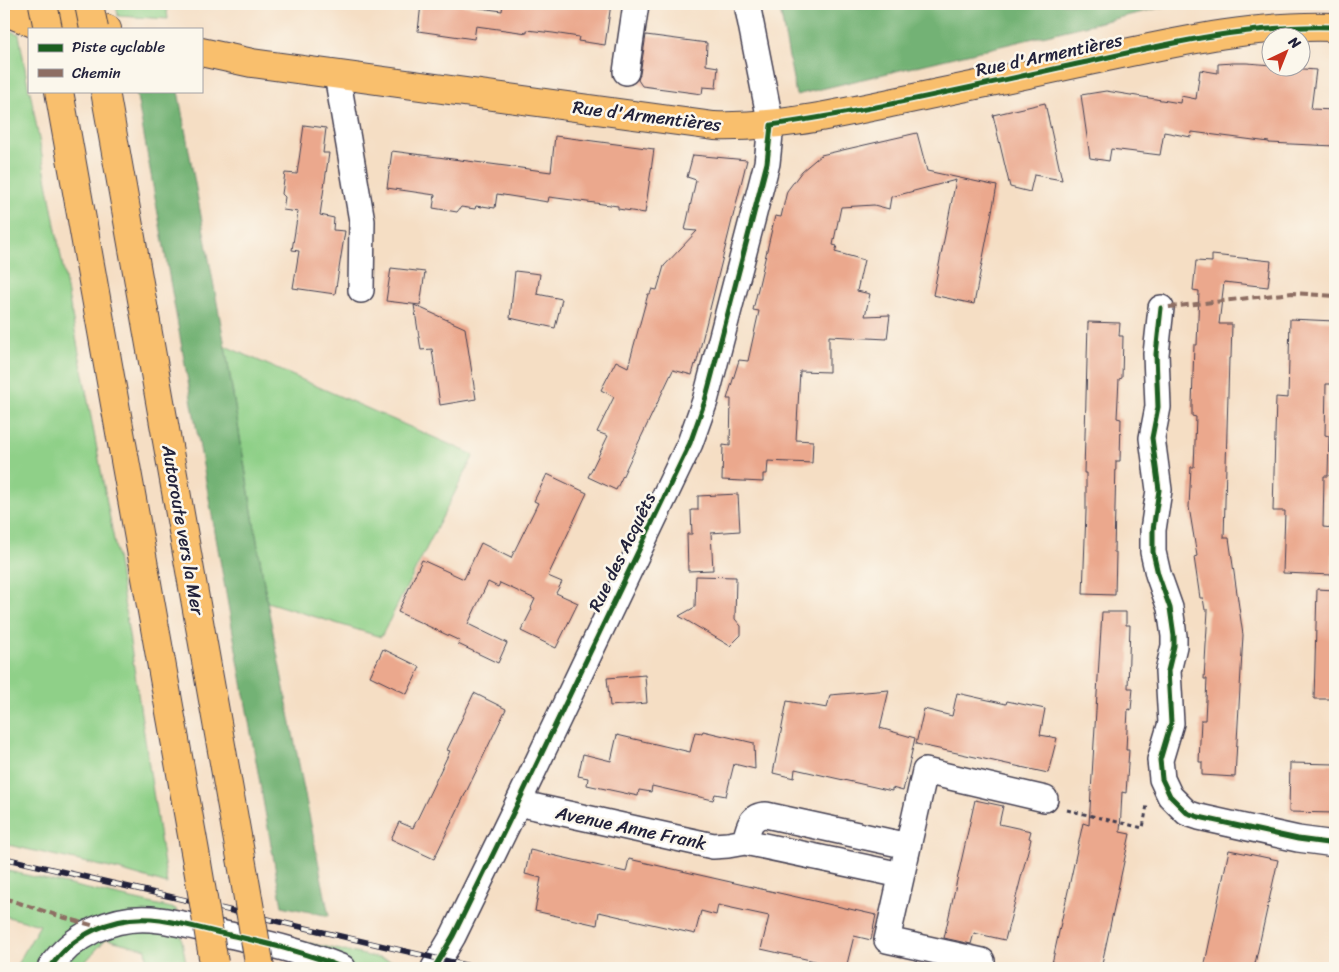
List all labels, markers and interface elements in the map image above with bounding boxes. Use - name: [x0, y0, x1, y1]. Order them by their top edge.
- street label: Rue d'Armentières: [973, 24, 1126, 86]
- legend: [28, 28, 202, 92]
- north arrow: [1262, 28, 1312, 78]
- text: N: [1282, 30, 1307, 56]
- text: Piste cyclable: [72, 34, 165, 60]
- text: Chemin: [72, 60, 121, 86]
- street label: Rue d'Armentières: [571, 91, 724, 141]
- street label: Autoroute vers la Mer: [152, 441, 214, 619]
- street label: Rue des Acquêts: [579, 486, 665, 617]
- street label: Avenue Anne Frank: [552, 796, 710, 860]

